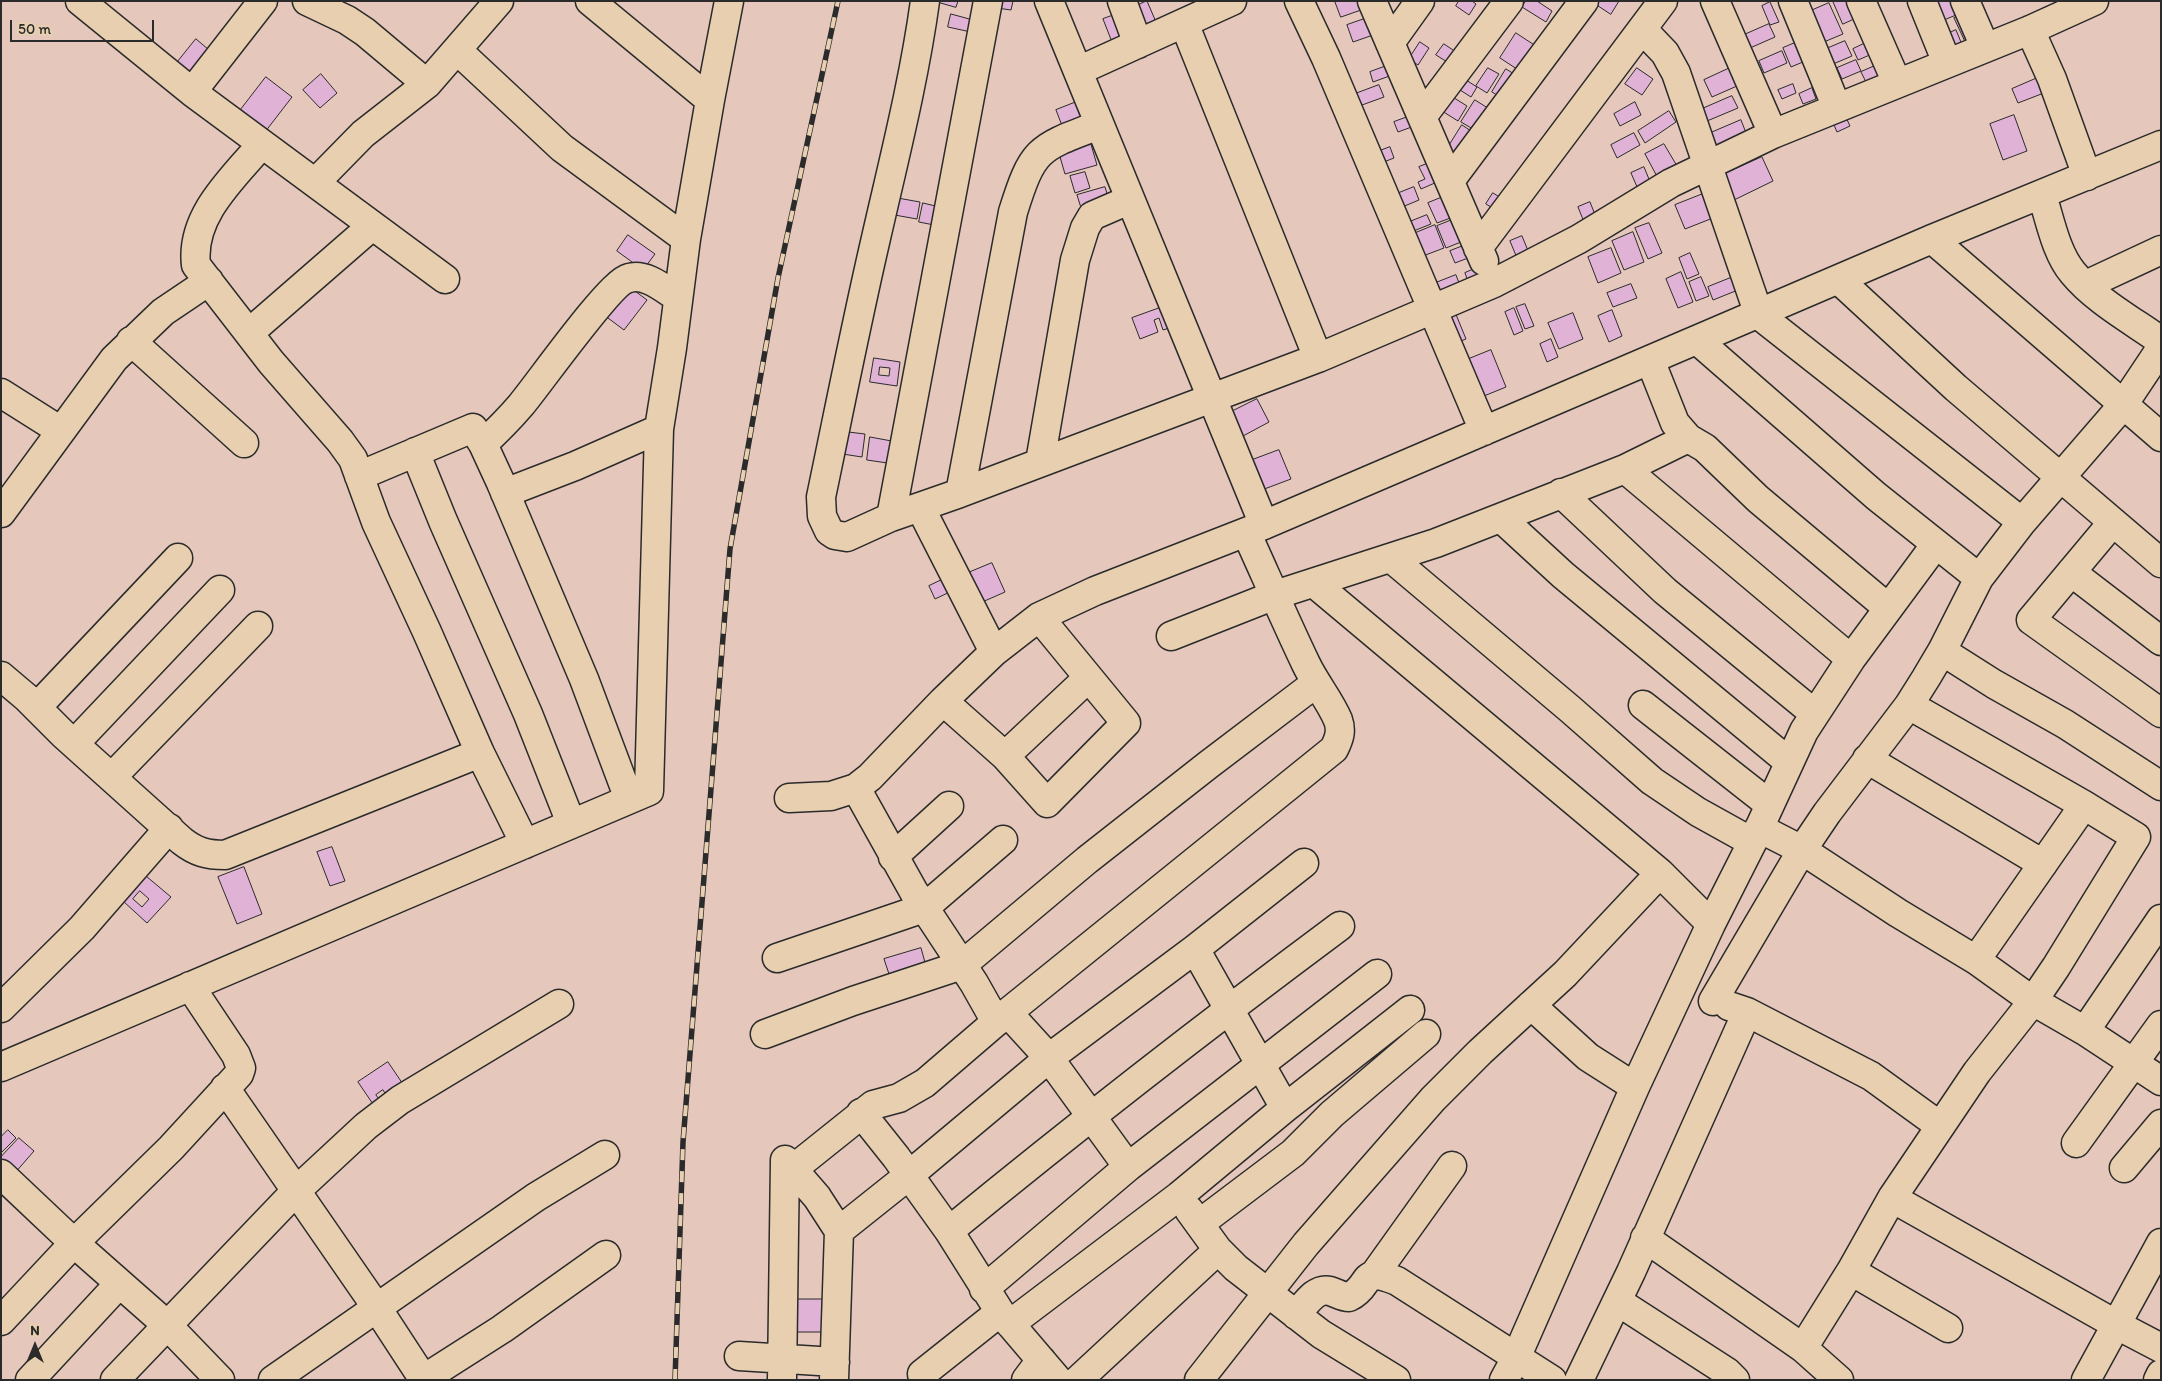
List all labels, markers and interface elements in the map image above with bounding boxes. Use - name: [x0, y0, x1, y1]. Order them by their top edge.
- scale bar: [12, 10, 156, 42]
- text: 50 m: [18, 20, 51, 38]
- north arrow: [10, 1321, 60, 1371]
- text: N: [30, 1322, 40, 1339]

